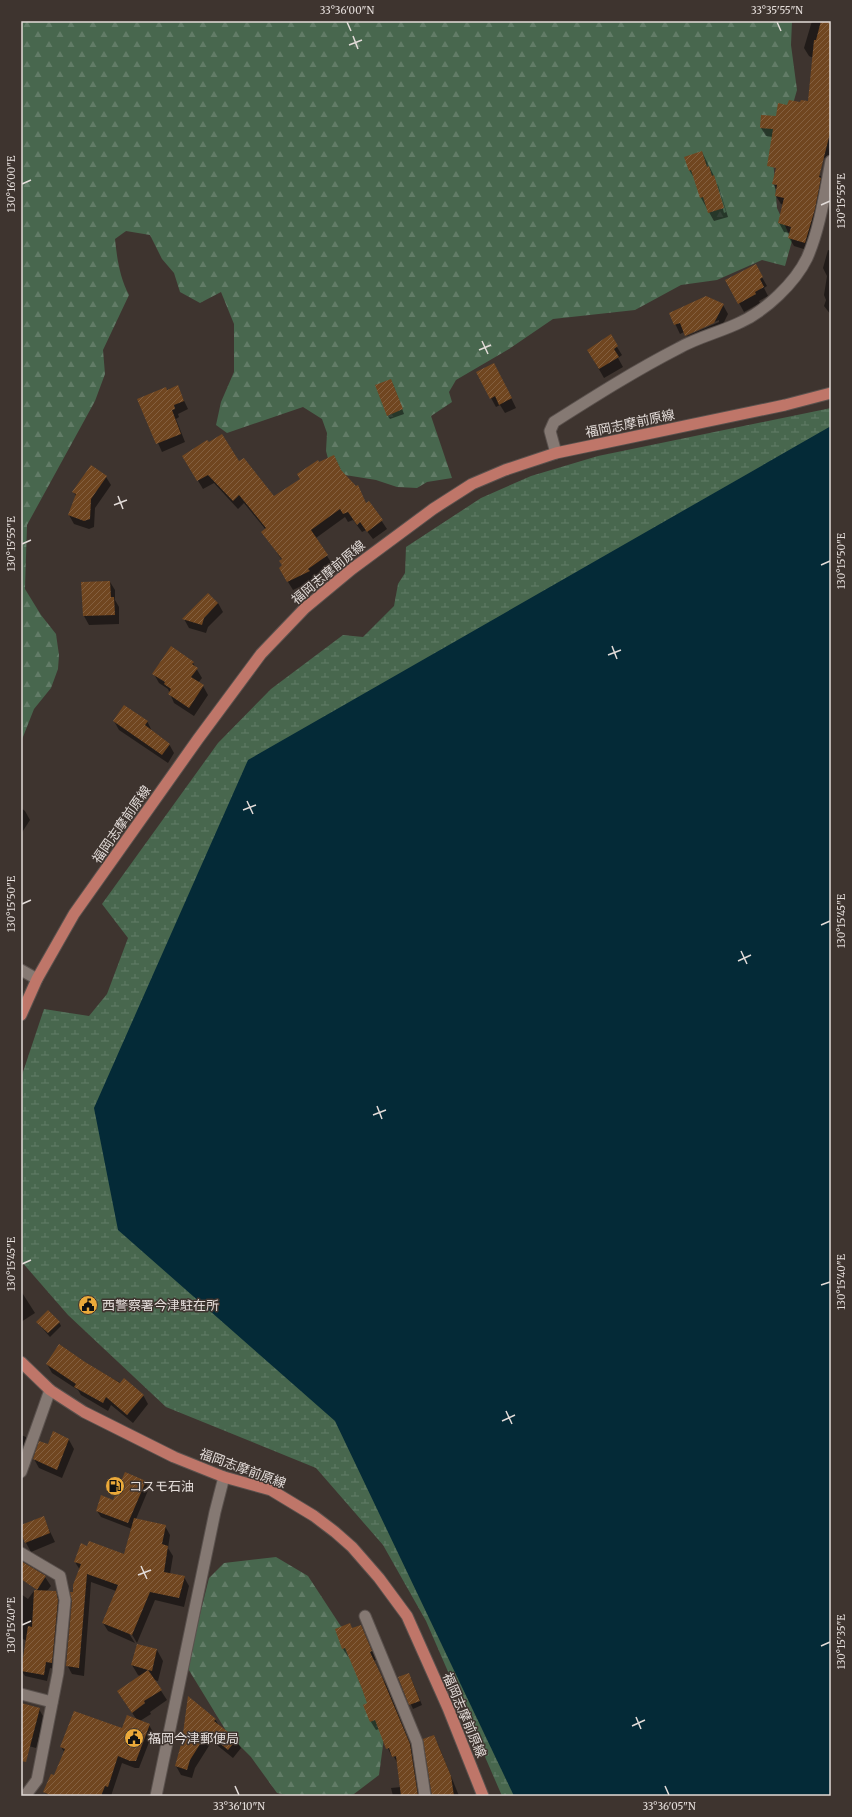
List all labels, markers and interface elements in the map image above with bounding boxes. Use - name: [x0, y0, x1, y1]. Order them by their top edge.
- text: 33°36'00"N: [320, 4, 374, 17]
- text: 33°35'55"N: [751, 4, 803, 17]
- text: 130°16'00"E: [5, 155, 18, 212]
- text: 130°15'55"E: [835, 173, 848, 229]
- street label: 福岡志摩前原線: [584, 406, 676, 441]
- text: 130°15'55"E: [5, 516, 18, 572]
- text: 130°15'50"E: [835, 532, 848, 589]
- street label: 福岡志摩前原線: [288, 537, 369, 608]
- street label: 福岡志摩前原線: [88, 782, 154, 866]
- text: 130°15'50"E: [5, 875, 18, 932]
- text: 130°15'45"E: [835, 893, 848, 948]
- text: 130°15'45"E: [5, 1236, 18, 1291]
- text: 130°15'40"E: [835, 1253, 848, 1310]
- public building icon: 西警察署今津駐在所: [77, 1294, 99, 1316]
- place label: 西警察署今津駐在所: [102, 1297, 219, 1314]
- street label: 福岡志摩前原線: [197, 1445, 288, 1492]
- fuel station icon: コスモ石油: [104, 1475, 126, 1497]
- place label: コスモ石油: [129, 1478, 194, 1495]
- text: 130°15'40"E: [5, 1596, 18, 1653]
- text: 130°15'35"E: [835, 1614, 848, 1670]
- street label: 福岡志摩前原線: [439, 1670, 490, 1760]
- public building icon: 福岡今津郵便局: [123, 1727, 145, 1749]
- place label: 福岡今津郵便局: [148, 1730, 239, 1747]
- text: 33°36'10"N: [213, 1800, 265, 1813]
- text: 33°36'05"N: [642, 1800, 696, 1813]

